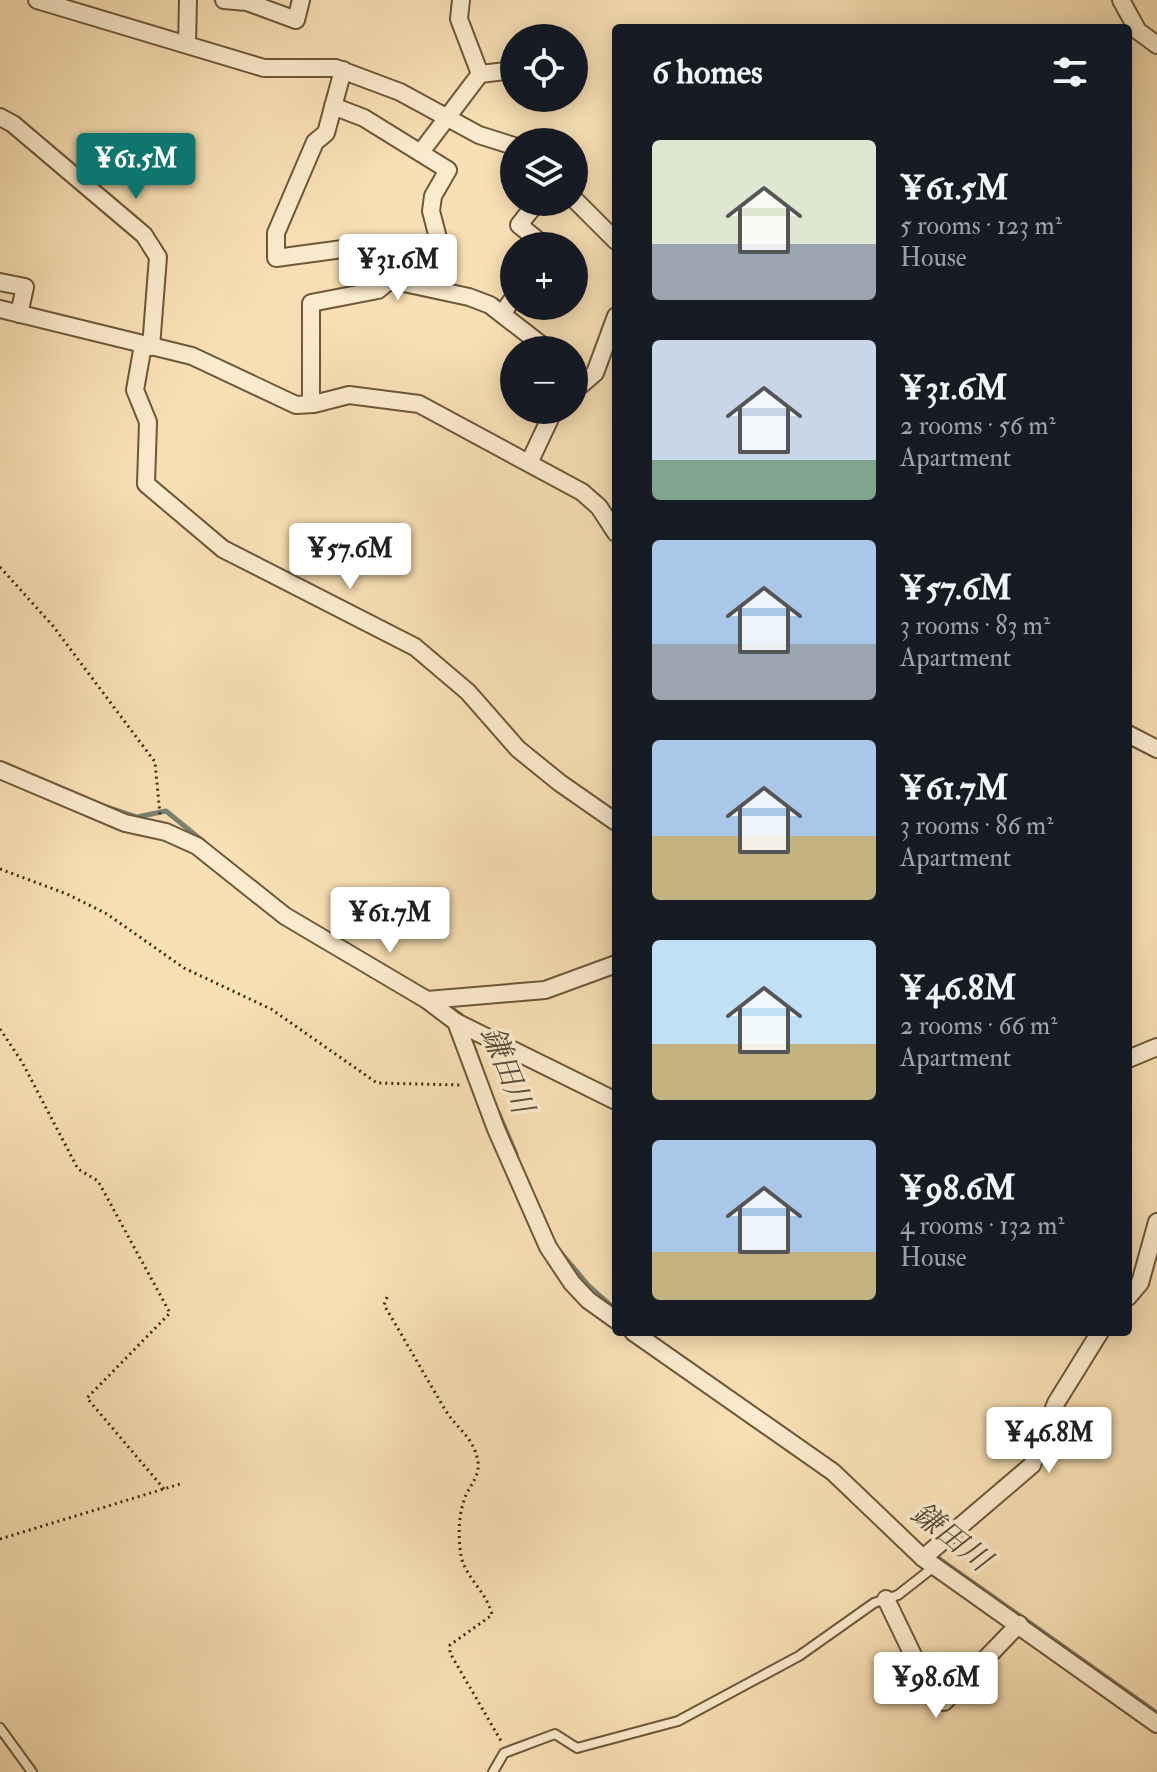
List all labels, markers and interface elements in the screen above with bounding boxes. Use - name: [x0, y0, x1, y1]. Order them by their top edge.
- map controls: [500, 24, 588, 424]
- button: locate: [500, 24, 588, 112]
- icon: filters: [1048, 50, 1092, 94]
- text: 6 homes: [652, 51, 763, 94]
- button: layers: [500, 128, 588, 216]
- pin: ¥61.5M: [71, 133, 201, 201]
- text: ¥61.5M: [94, 143, 178, 175]
- text: ¥61.5M: [900, 167, 1009, 210]
- icon: home: [716, 172, 812, 268]
- text: 5 rooms · 123 m²: [900, 210, 1062, 242]
- button: +: [500, 232, 588, 320]
- pin: ¥31.6M: [333, 234, 463, 302]
- text: House: [900, 242, 967, 274]
- text: ¥31.6M: [357, 244, 439, 276]
- button: −: [500, 336, 588, 424]
- text: ¥31.6M: [900, 367, 1007, 410]
- icon: home: [716, 372, 812, 468]
- text: 2 rooms · 56 m²: [900, 410, 1056, 442]
- text: Apartment: [900, 442, 1011, 474]
- pin: ¥57.6M: [285, 523, 415, 591]
- text: ¥57.6M: [307, 533, 393, 565]
- text: ¥57.6M: [900, 567, 1012, 610]
- icon: home: [716, 572, 812, 668]
- text: 3 rooms · 83 m²: [900, 610, 1050, 642]
- text: Apartment: [900, 642, 1011, 674]
- text: ¥61.7M: [900, 767, 1008, 810]
- icon: home: [716, 772, 812, 868]
- text: 3 rooms · 86 m²: [900, 810, 1054, 842]
- text: Apartment: [900, 842, 1011, 874]
- pin: ¥61.7M: [325, 887, 455, 955]
- text: ¥61.7M: [349, 897, 431, 929]
- text: ¥46.8M: [900, 967, 1016, 1010]
- icon: home: [716, 972, 812, 1068]
- text: 2 rooms · 66 m²: [900, 1010, 1058, 1042]
- water label: 鎌田川: [473, 1021, 542, 1121]
- text: Apartment: [900, 1042, 1011, 1074]
- text: ¥98.6M: [900, 1167, 1016, 1210]
- icon: home: [716, 1172, 812, 1268]
- text: 4 rooms · 132 m²: [900, 1210, 1065, 1242]
- text: House: [900, 1242, 967, 1274]
- pin: ¥46.8M: [984, 1407, 1114, 1475]
- text: ¥46.8M: [1004, 1417, 1094, 1449]
- water label: 鎌田川: [904, 1495, 1000, 1581]
- pin: ¥98.6M: [871, 1652, 1001, 1720]
- text: ¥98.6M: [892, 1662, 980, 1694]

